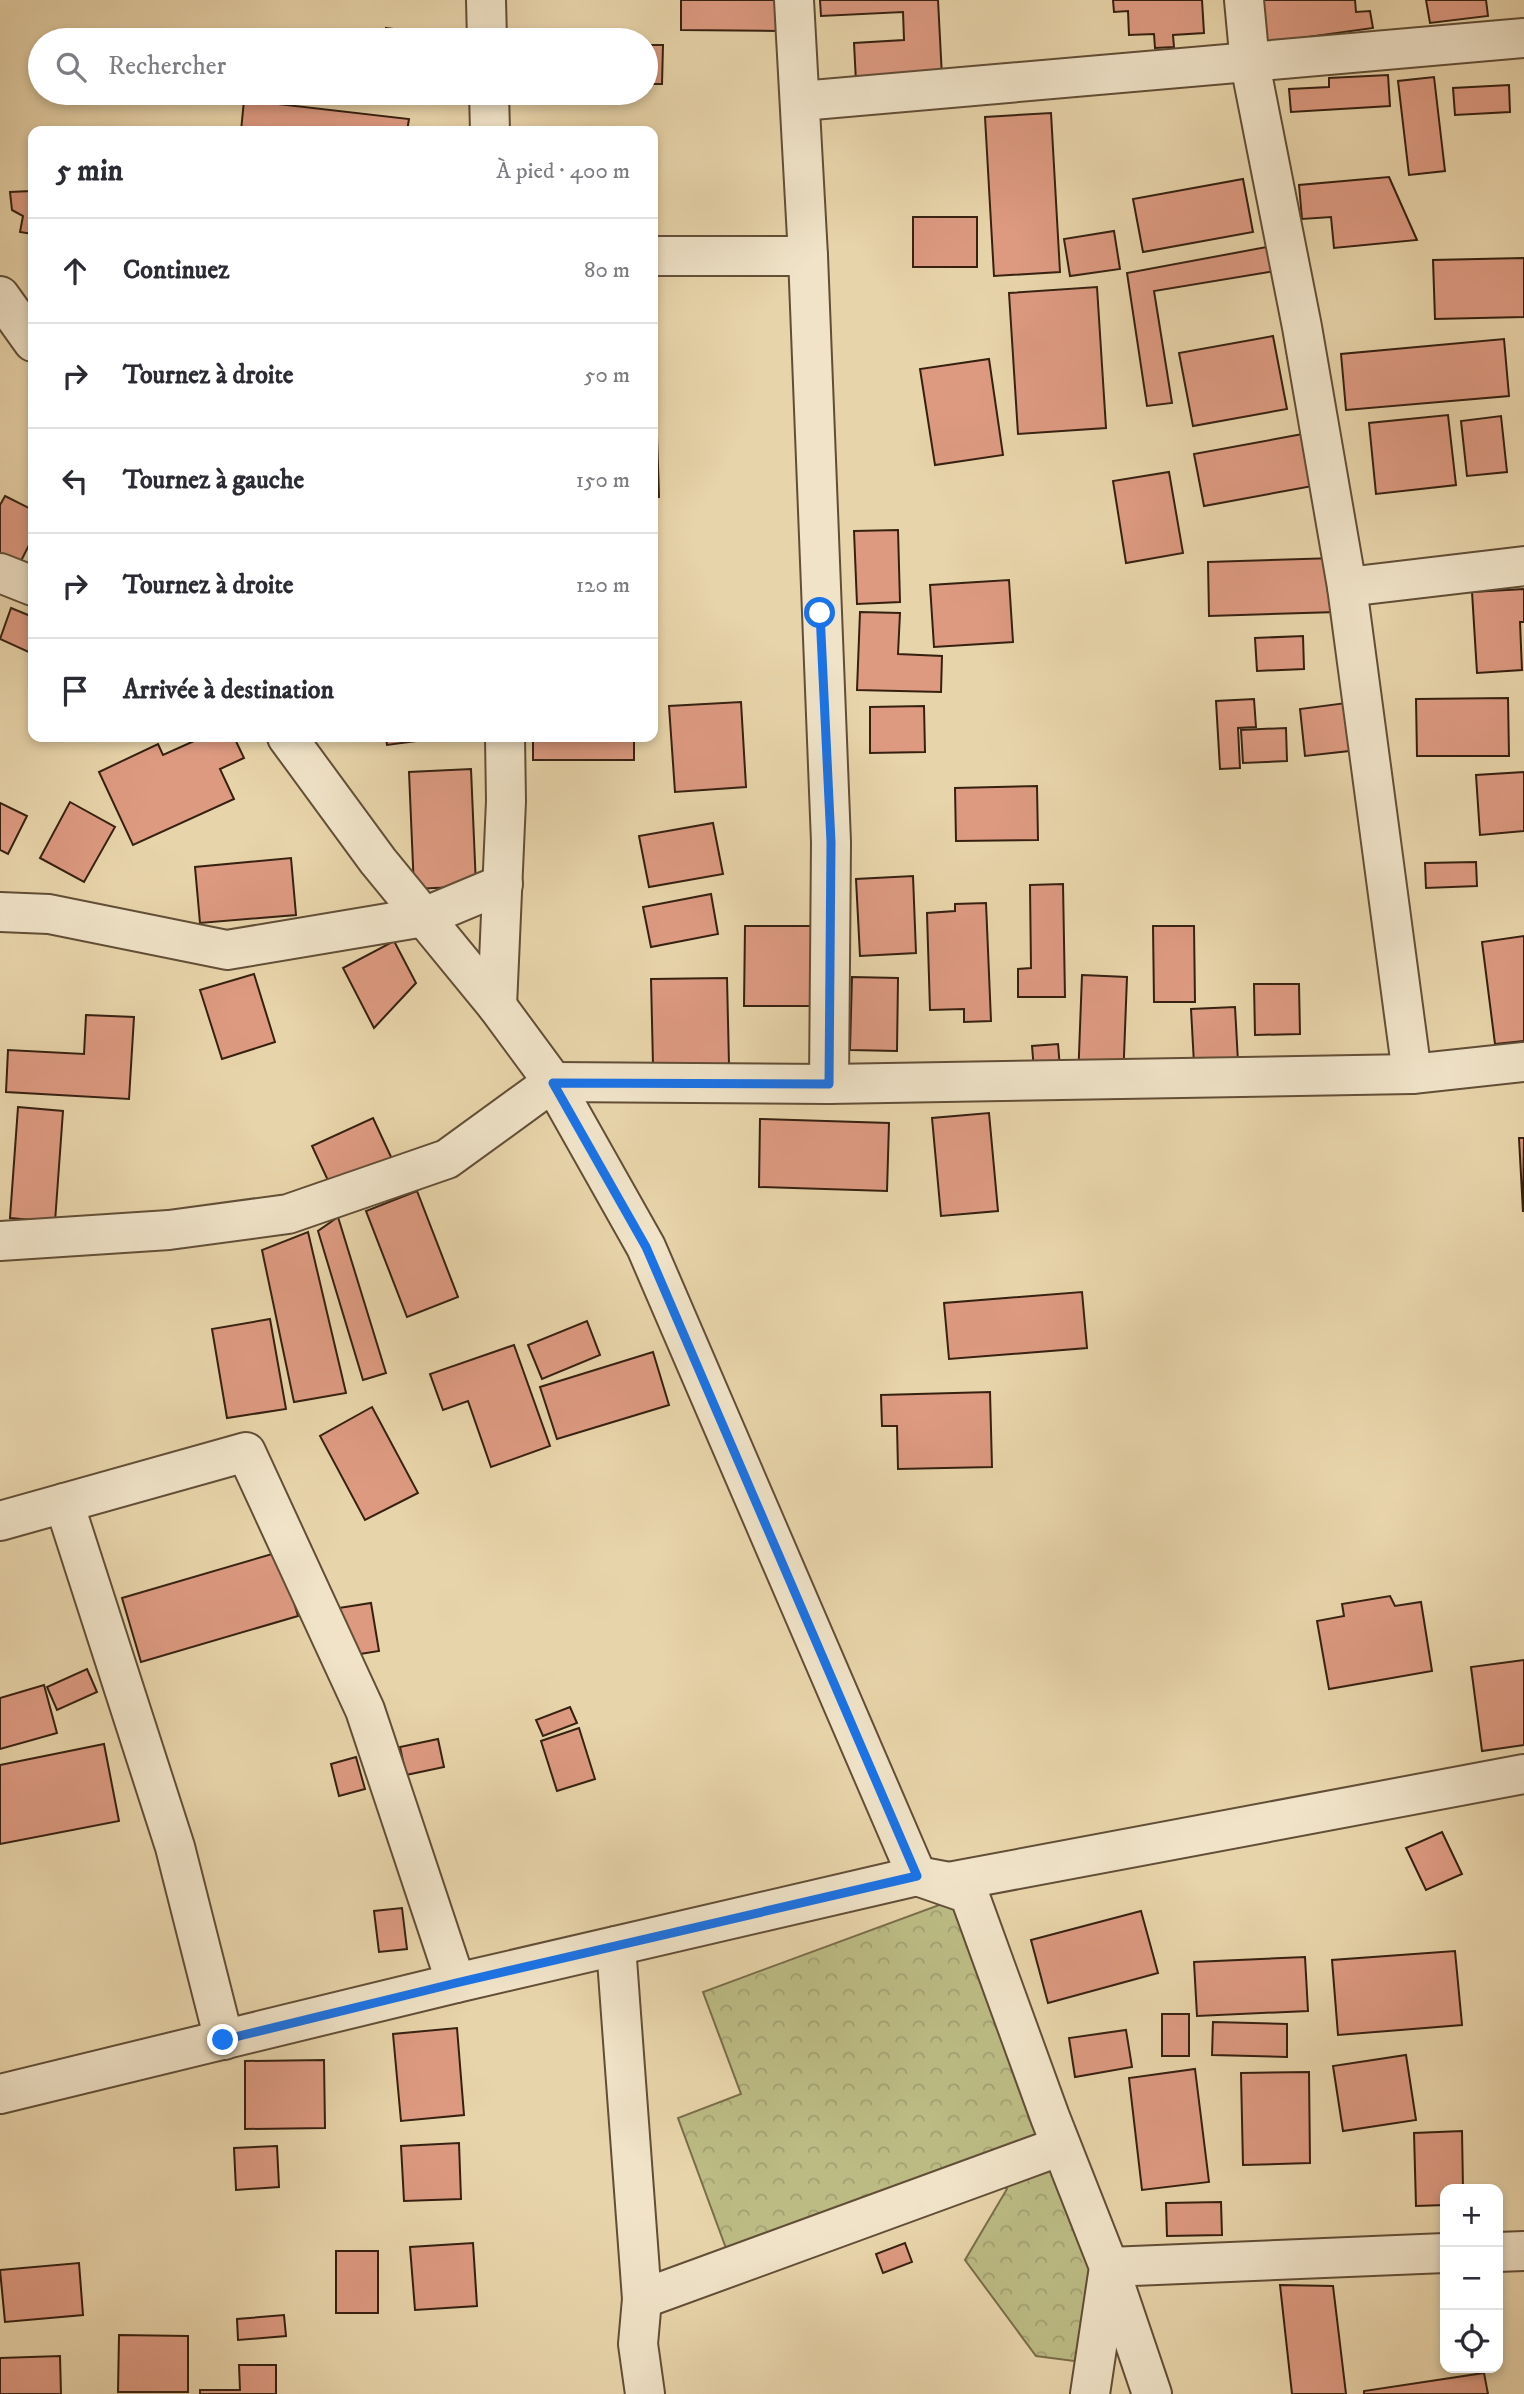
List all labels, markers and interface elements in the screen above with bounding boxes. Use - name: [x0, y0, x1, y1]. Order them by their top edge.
- search box: [28, 28, 658, 105]
- icon: search: [52, 48, 90, 86]
- text: Rechercher: [108, 50, 226, 83]
- text: 5 min: [56, 153, 123, 190]
- text: À pied · 400 m: [496, 157, 630, 186]
- icon: ahead: [56, 252, 94, 290]
- text: Continuez: [123, 254, 229, 287]
- text: 80 m: [584, 256, 630, 285]
- icon: right: [56, 357, 94, 395]
- text: Tournez à droite: [123, 359, 294, 392]
- text: 50 m: [584, 361, 630, 390]
- icon: left: [56, 462, 94, 500]
- text: Tournez à gauche: [123, 464, 304, 497]
- text: 150 m: [576, 466, 630, 495]
- icon: right: [56, 567, 94, 605]
- text: Tournez à droite: [123, 569, 294, 602]
- text: 120 m: [576, 571, 630, 600]
- route start: [804, 597, 835, 628]
- icon: arrive: [56, 672, 94, 710]
- text: Arrivée à destination: [123, 674, 334, 707]
- route end: [207, 2024, 238, 2055]
- map controls: [1440, 2184, 1503, 2373]
- button: +: [1440, 2184, 1503, 2247]
- button: −: [1440, 2247, 1503, 2310]
- button: locate: [1440, 2310, 1503, 2373]

